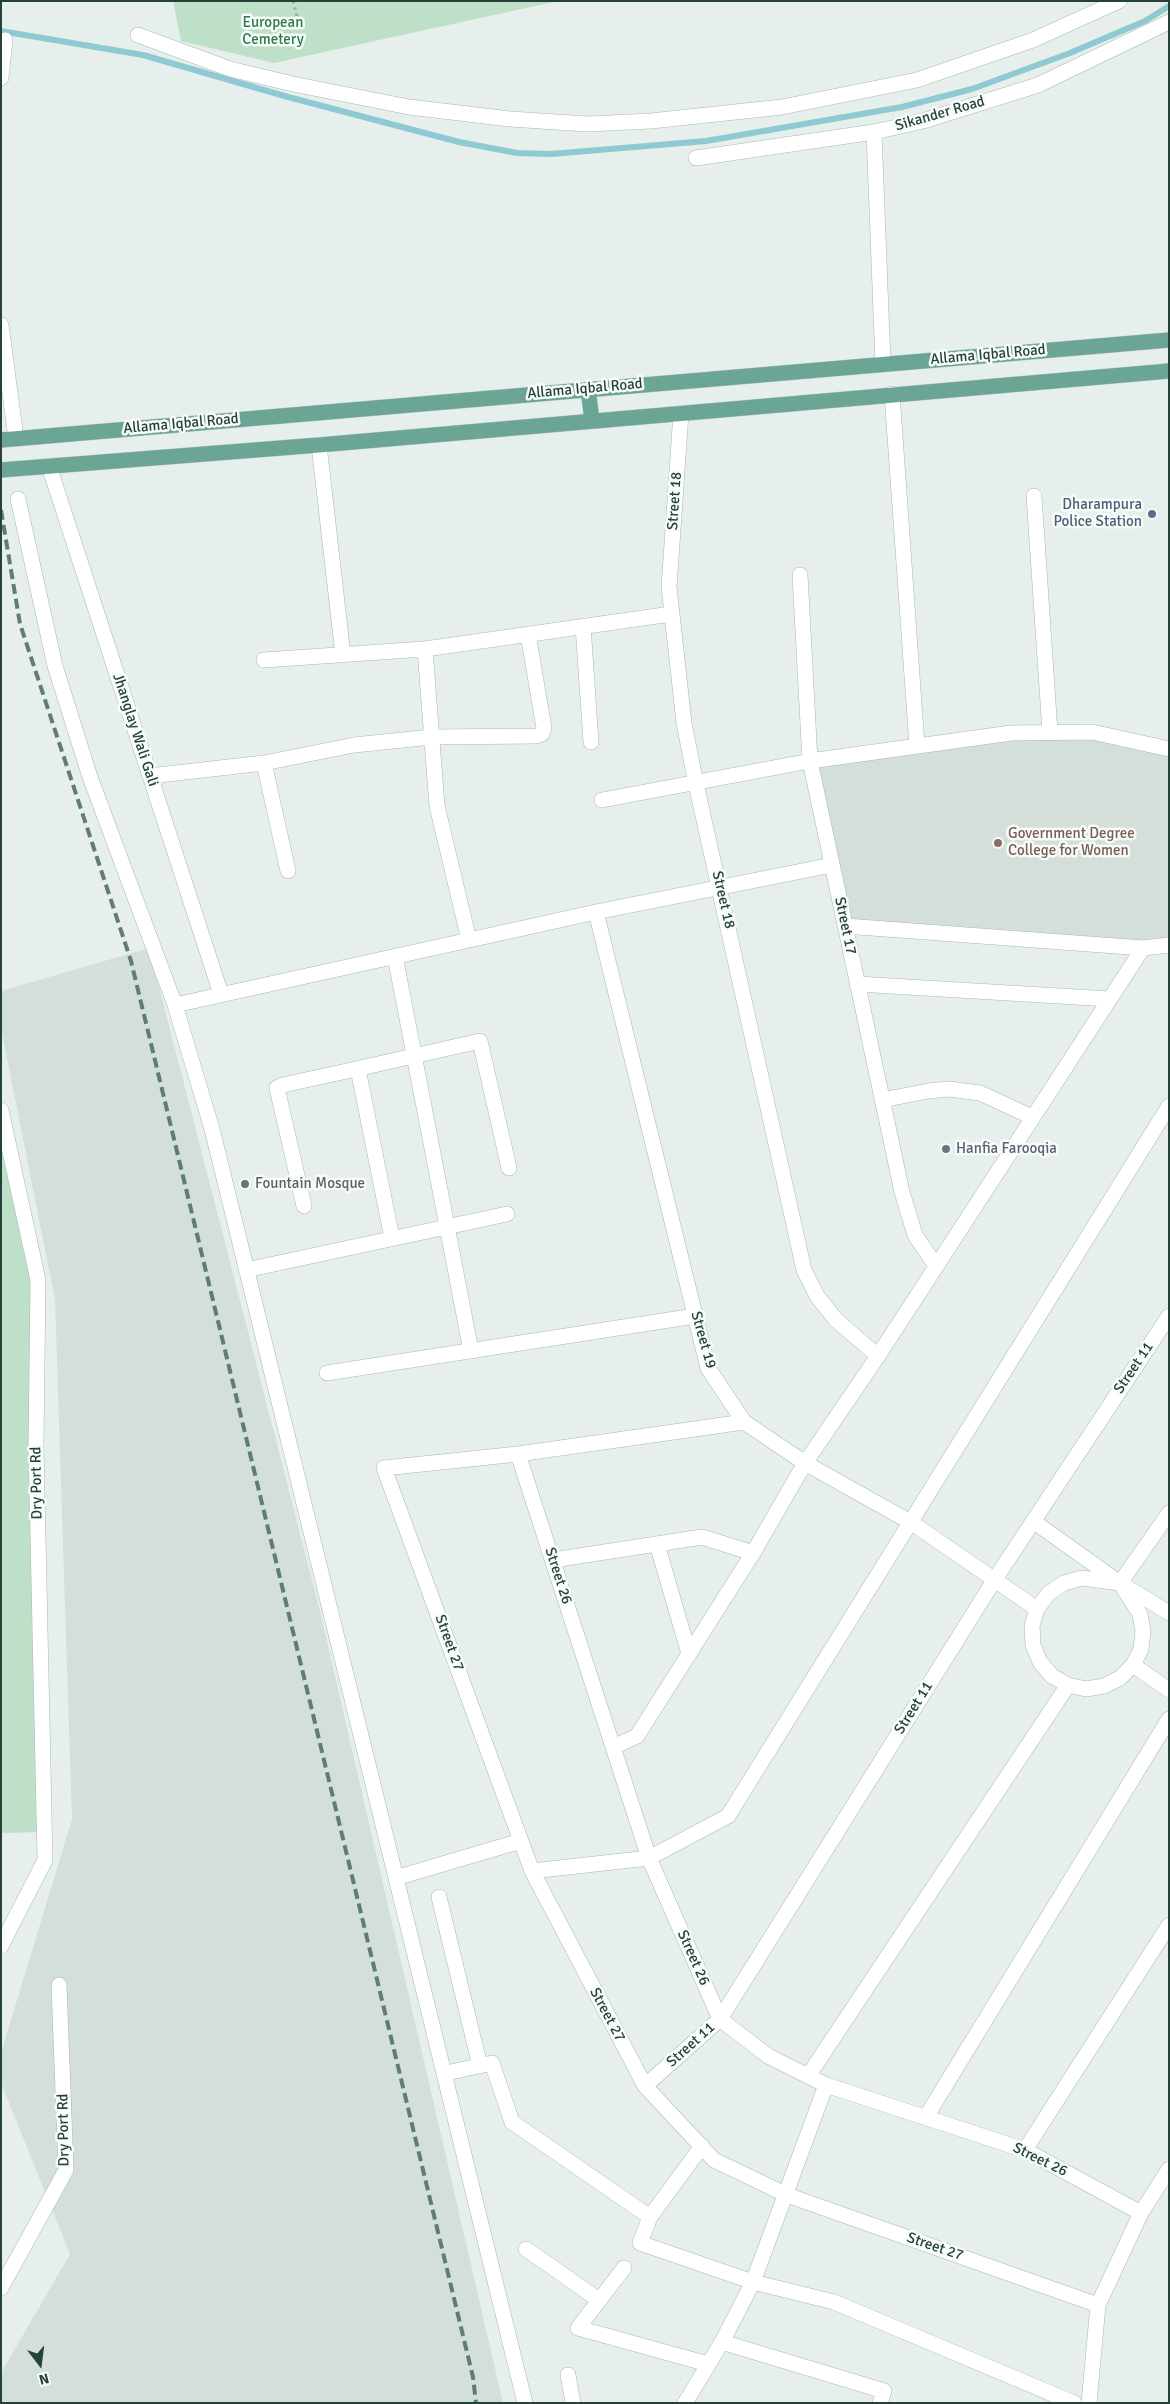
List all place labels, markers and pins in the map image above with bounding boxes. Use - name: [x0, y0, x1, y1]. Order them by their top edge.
- place label: Dharampura Police Station: [1053, 496, 1142, 531]
- marker: Dharampura Police Station: [1146, 508, 1158, 520]
- place label: Government Degree College for Women: [1008, 825, 1135, 860]
- marker: Government Degree College for Women: [992, 837, 1004, 849]
- place label: Hanfia Farooqia: [956, 1140, 1057, 1158]
- marker: Hanfia Farooqia: [940, 1143, 952, 1155]
- place label: Fountain Mosque: [255, 1175, 365, 1193]
- marker: Fountain Mosque: [239, 1178, 251, 1190]

